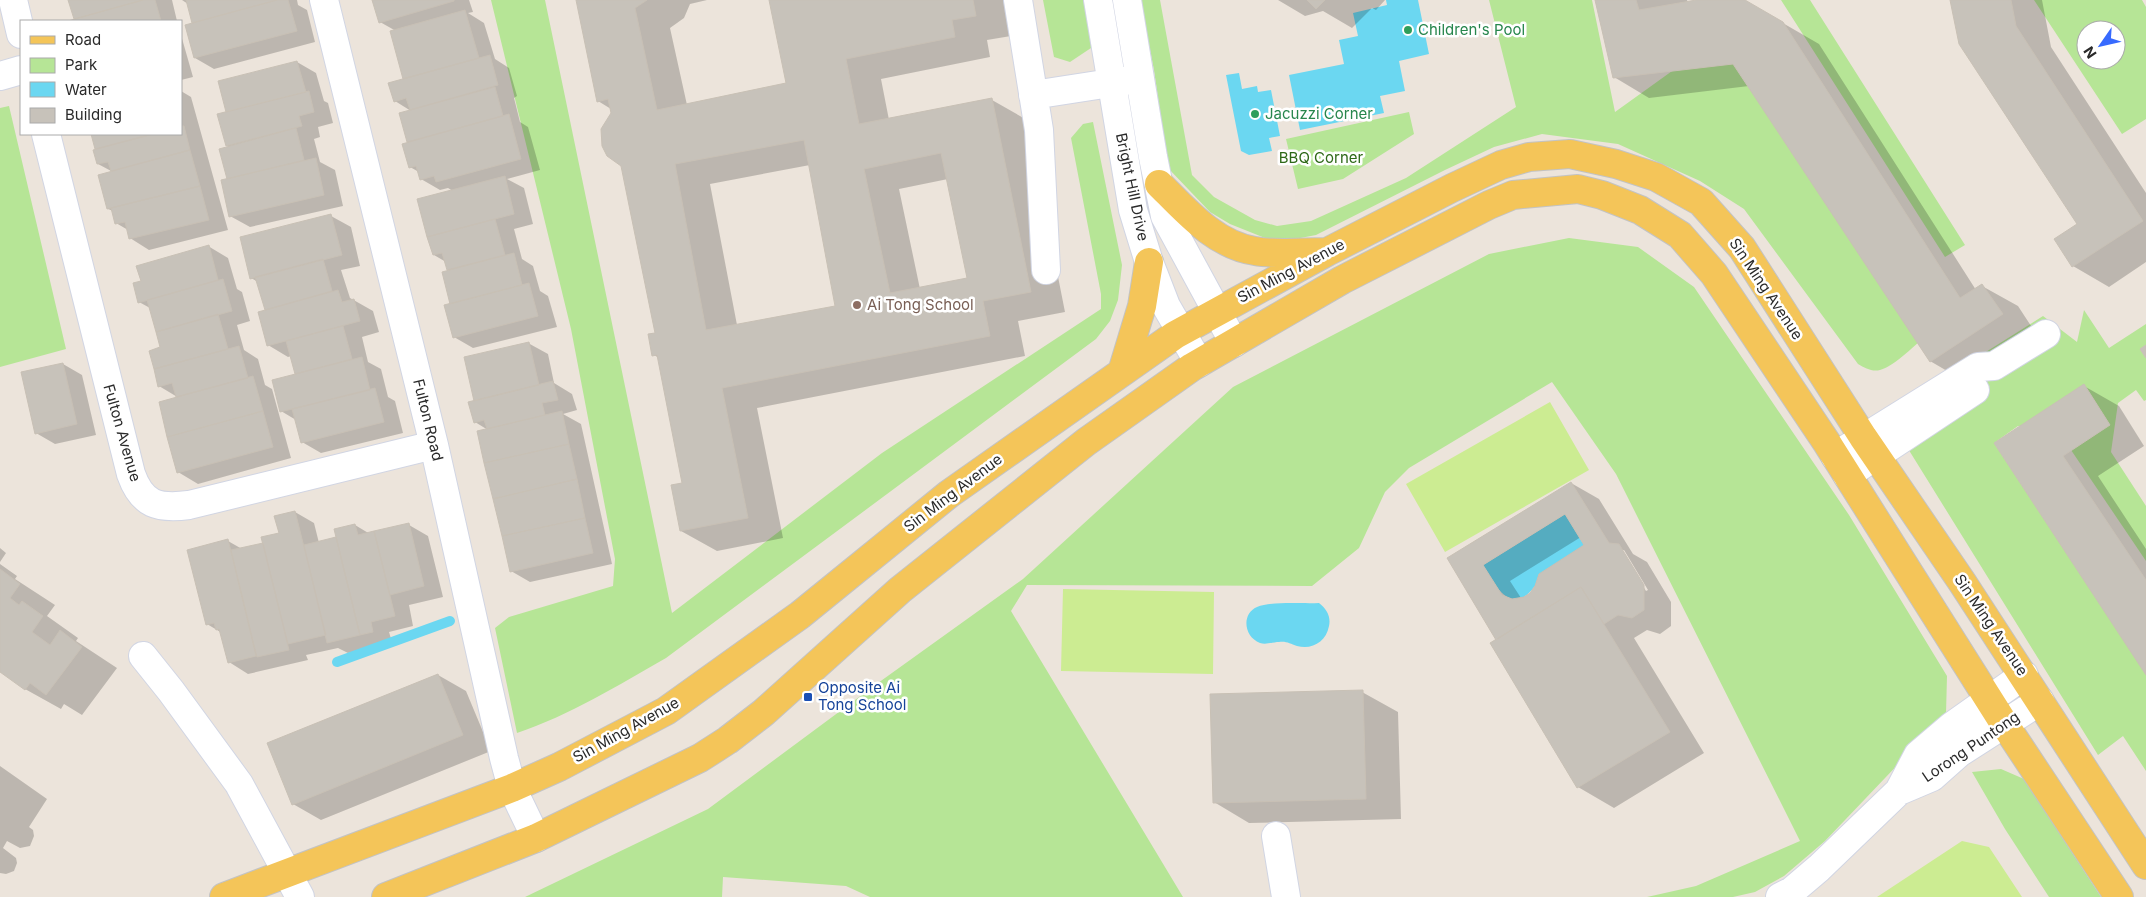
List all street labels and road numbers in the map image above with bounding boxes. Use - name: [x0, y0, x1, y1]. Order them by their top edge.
- street label: Bright Hill Drive: [1112, 131, 1153, 243]
- street label: Sin Ming Avenue: [1234, 234, 1348, 307]
- street label: Sin Ming Avenue: [1725, 234, 1807, 343]
- street label: Fulton Road: [409, 377, 448, 463]
- street label: Fulton Avenue: [99, 382, 145, 484]
- street label: Sin Ming Avenue: [900, 449, 1006, 536]
- street label: Sin Ming Avenue: [1950, 570, 2032, 679]
- street label: Sin Ming Avenue: [569, 693, 682, 767]
- street label: Lorong Puntong: [1918, 707, 2023, 786]

